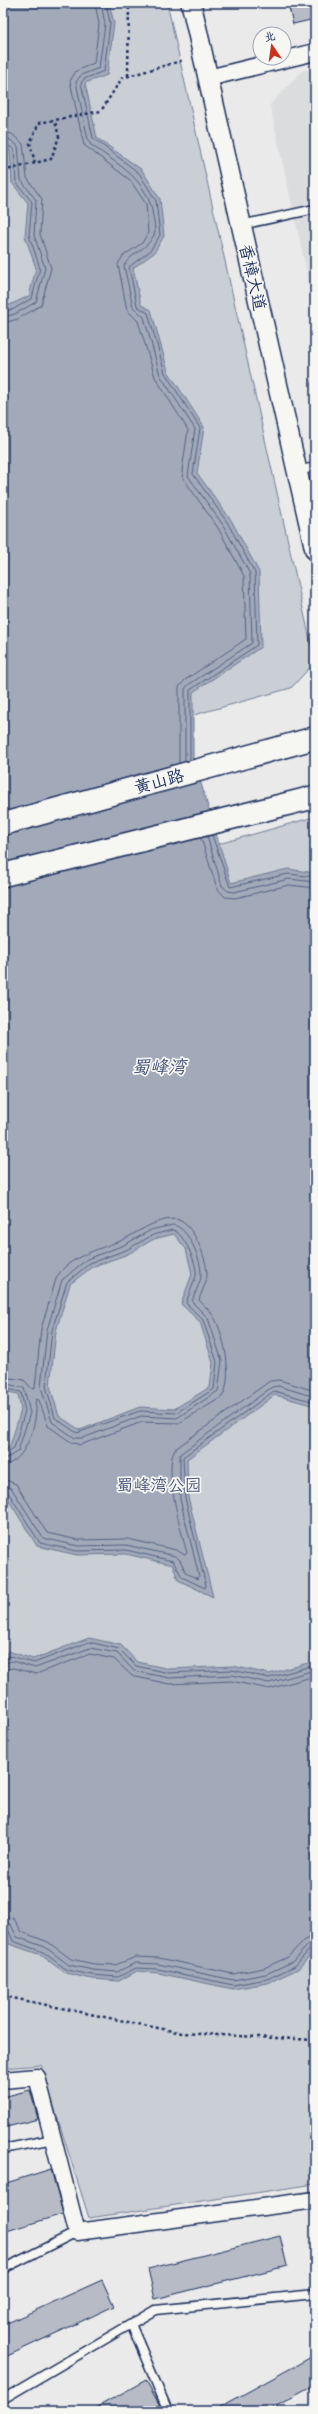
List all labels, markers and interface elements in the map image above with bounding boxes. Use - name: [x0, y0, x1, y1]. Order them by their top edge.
- north arrow: [252, 26, 292, 66]
- text: 北: [263, 28, 277, 44]
- street label: 香樟大道: [235, 242, 270, 313]
- street label: 黄山路: [132, 765, 186, 798]
- water label: 蜀峰湾: [132, 1056, 188, 1078]
- park label: 蜀峰湾公园: [117, 1475, 202, 1496]

